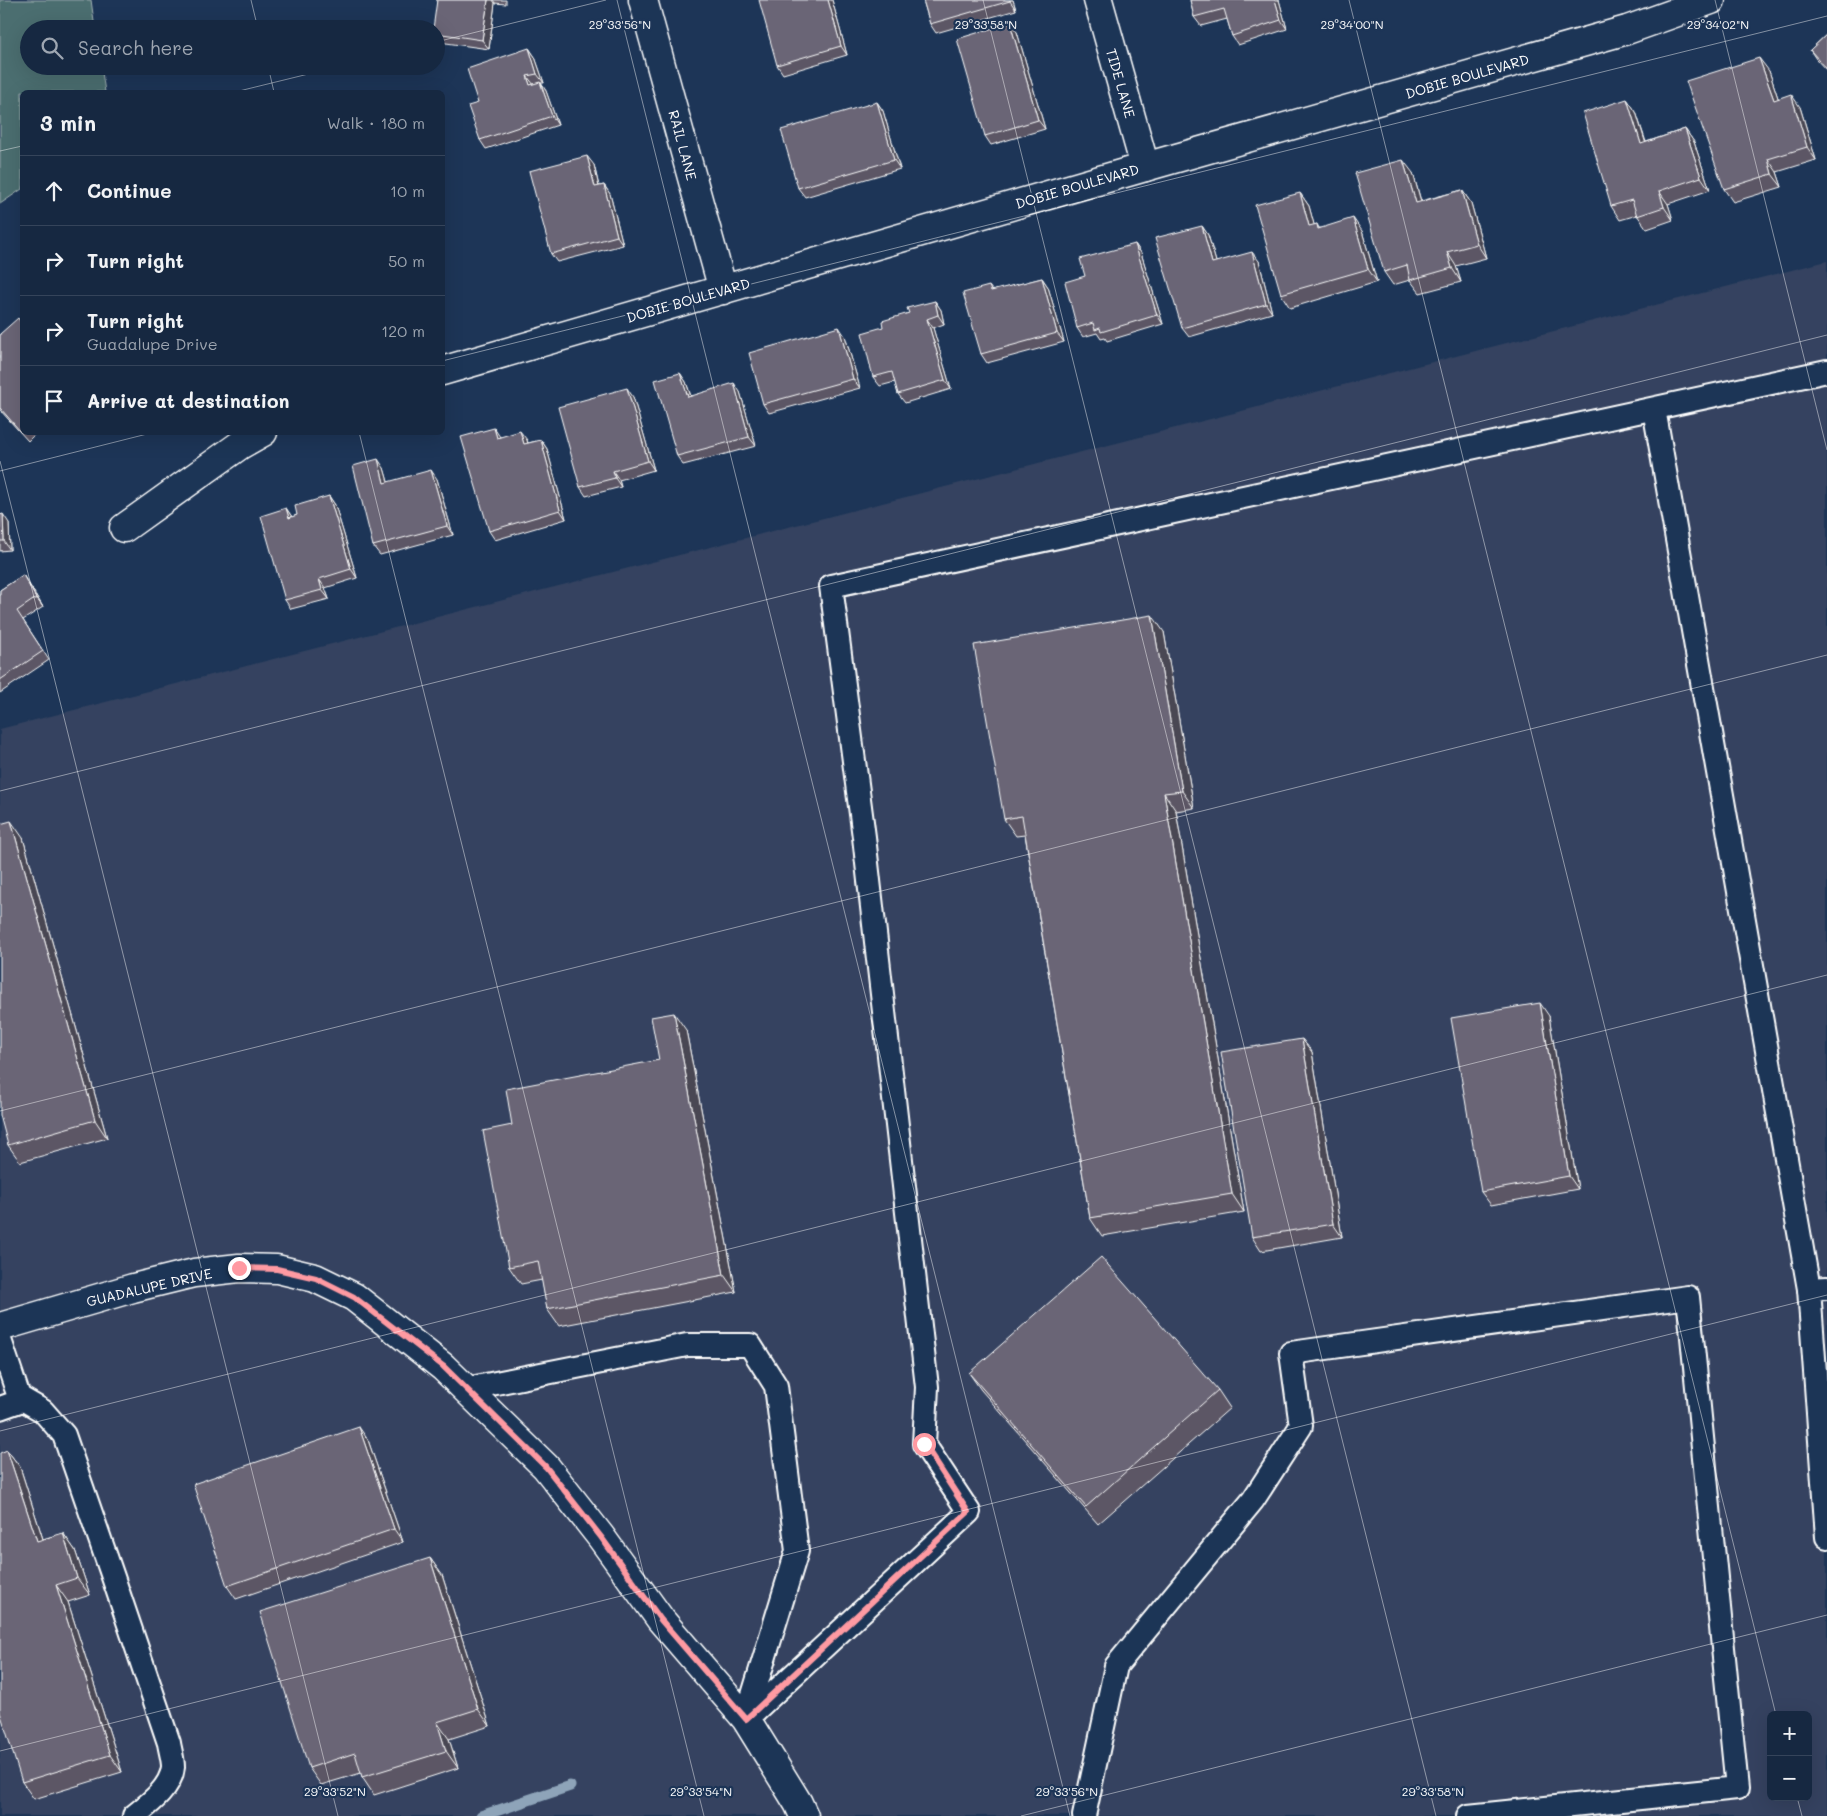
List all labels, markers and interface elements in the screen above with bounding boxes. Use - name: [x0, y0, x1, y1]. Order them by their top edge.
- text: 29°33'56"N: [589, 16, 651, 32]
- text: 29°33'58"N: [955, 16, 1017, 32]
- text: 29°34'00"N: [1320, 16, 1384, 32]
- text: 29°34'02"N: [1687, 16, 1749, 32]
- search box: [20, 20, 445, 75]
- icon: search: [38, 34, 66, 62]
- text: Search here: [78, 35, 194, 60]
- street label: TIDE LANE: [1102, 46, 1140, 120]
- street label: DOBIE BOULEVARD: [1403, 49, 1531, 103]
- street label: RAIL LANE: [665, 108, 701, 182]
- text: 3 min: [40, 109, 96, 136]
- text: Walk · 180 m: [327, 112, 425, 133]
- street label: DOBIE BOULEVARD: [1013, 159, 1141, 213]
- icon: ahead: [40, 177, 68, 205]
- text: Continue: [87, 178, 172, 203]
- text: 10 m: [390, 180, 425, 201]
- icon: right: [40, 247, 68, 275]
- text: Turn right: [87, 248, 184, 273]
- text: 50 m: [388, 250, 425, 271]
- street label: DOBIE BOULEVARD: [624, 273, 752, 327]
- text: Turn right: [87, 308, 184, 333]
- icon: right: [40, 317, 68, 345]
- text: 120 m: [381, 320, 425, 341]
- text: Guadalupe Drive: [87, 333, 218, 354]
- icon: arrive: [40, 387, 68, 415]
- text: Arrive at destination: [87, 388, 290, 413]
- route end: [228, 1257, 251, 1280]
- street label: GUADALUPE DRIVE: [84, 1263, 214, 1311]
- route start: [913, 1433, 936, 1456]
- map controls: [1767, 1711, 1812, 1801]
- button: +: [1767, 1711, 1812, 1756]
- button: −: [1767, 1756, 1812, 1801]
- text: 29°33'52"N: [304, 1783, 366, 1799]
- text: 29°33'54"N: [670, 1783, 732, 1799]
- text: 29°33'56"N: [1036, 1783, 1098, 1799]
- text: 29°33'58"N: [1402, 1783, 1464, 1799]

